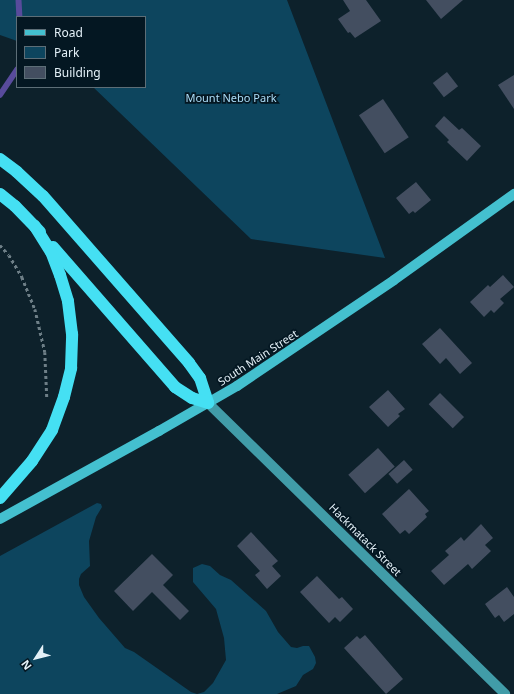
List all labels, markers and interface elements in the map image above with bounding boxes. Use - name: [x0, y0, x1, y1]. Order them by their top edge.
- legend: [16, 16, 146, 88]
- text: Road: [54, 24, 83, 41]
- text: Park: [54, 44, 79, 61]
- text: Building: [54, 64, 101, 81]
- park label: Mount Nebo Park: [185, 91, 277, 105]
- street label: South Main Street: [216, 327, 300, 389]
- street label: Hackmatack Street: [326, 501, 404, 579]
- north arrow: [16, 638, 56, 678]
- text: N: [17, 657, 35, 673]

